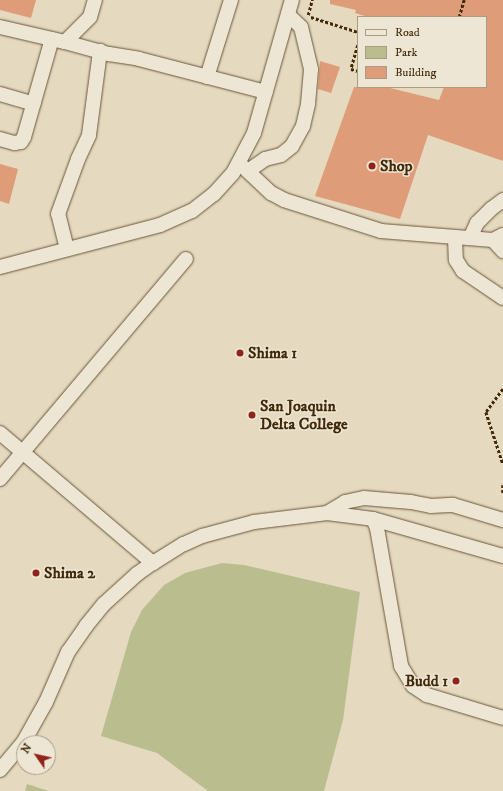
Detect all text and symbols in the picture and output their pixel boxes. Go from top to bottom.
legend [357,16,487,88]
text: Road [395,25,420,40]
text: Park [395,45,417,60]
text: Building [395,65,436,80]
place label: Shop [380,156,413,176]
marker: Shop [367,161,377,171]
place label: Shima 1 [248,343,297,363]
marker: Shima 1 [235,348,245,358]
place label: San Joaquin Delta College [260,396,348,434]
marker: San Joaquin Delta College [247,410,257,420]
place label: Shima 2 [44,563,95,583]
marker: Shima 2 [31,568,41,578]
place label: Budd 1 [405,671,448,691]
marker: Budd 1 [451,676,461,686]
north arrow [16,735,56,775]
text: N [19,741,35,757]

